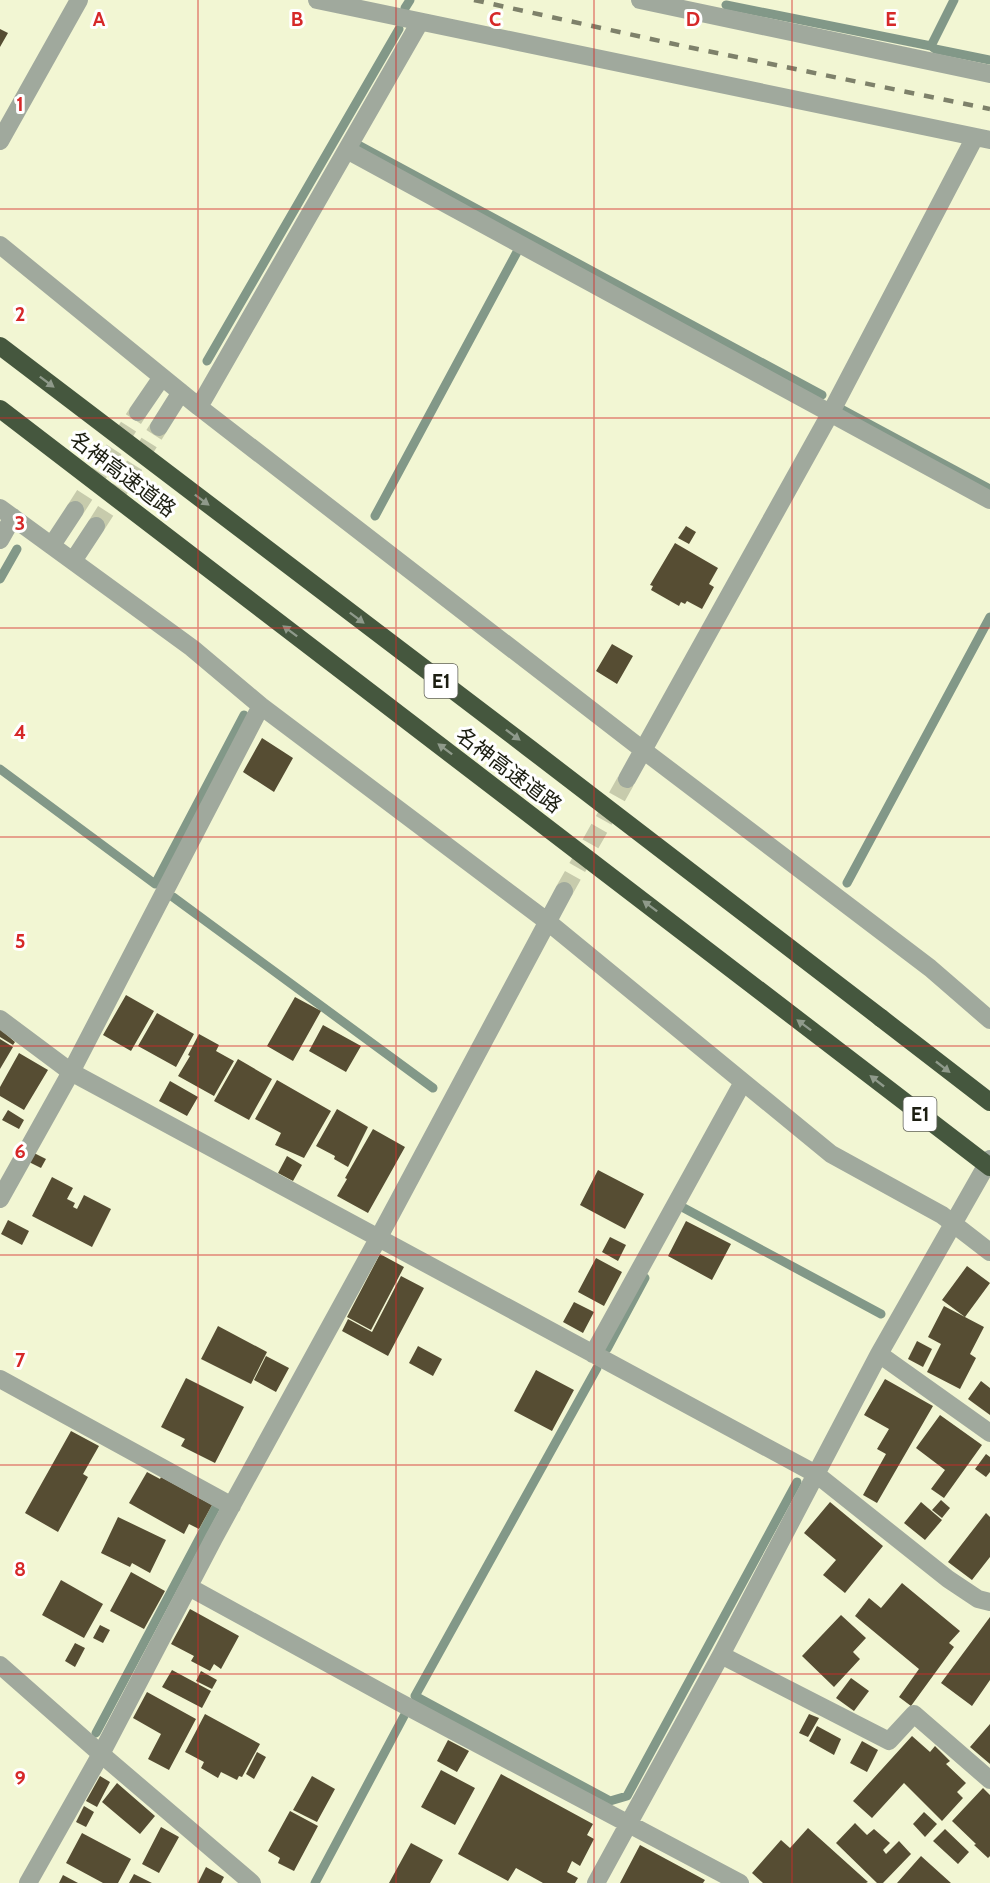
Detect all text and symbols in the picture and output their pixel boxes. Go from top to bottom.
text: A [93,7,106,31]
text: B [291,7,303,31]
text: C [489,7,501,31]
text: D [686,7,700,31]
text: E [885,7,897,31]
text: 1 [16,92,24,116]
text: 2 [15,302,25,326]
one-way arrow [39,375,54,387]
street label: 名神高速道路 [65,426,181,522]
one-way arrow [194,493,209,505]
text: 3 [15,511,25,535]
one-way arrow [350,611,365,623]
one-way arrow [283,625,298,637]
road number: E1 [424,664,458,698]
text: 4 [14,720,26,744]
street label: 名神高速道路 [451,722,567,818]
one-way arrow [505,729,520,741]
one-way arrow [437,743,453,756]
one-way arrow [642,901,657,913]
text: 5 [15,929,25,953]
one-way arrow [797,1019,813,1031]
one-way arrow [936,1060,951,1072]
one-way arrow [869,1074,885,1087]
road number: E1 [904,1097,936,1131]
text: 6 [14,1139,26,1163]
text: 7 [15,1348,26,1372]
text: 8 [14,1557,26,1581]
text: 9 [14,1766,26,1790]

